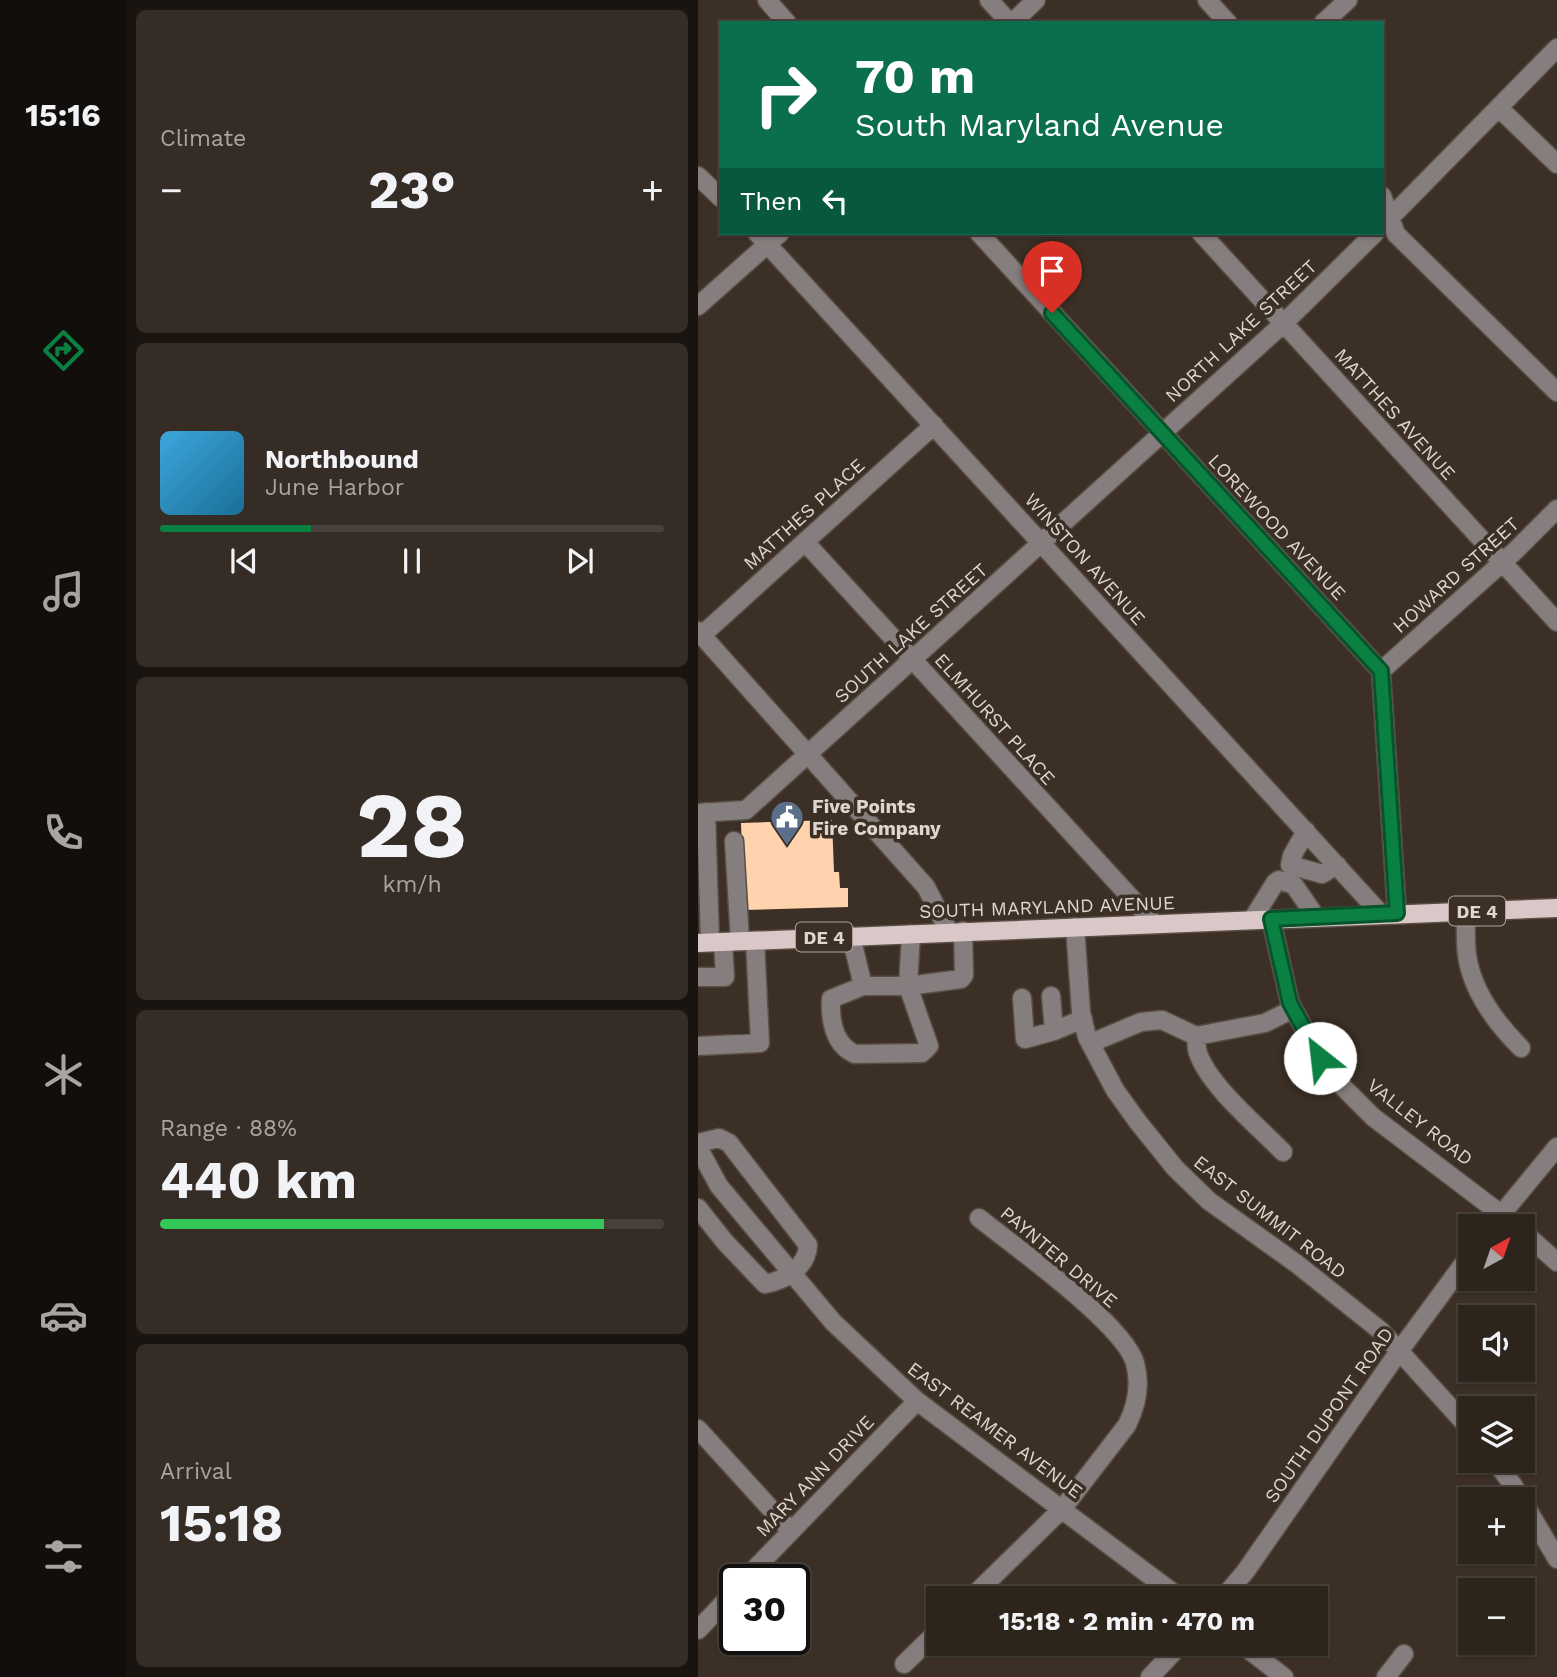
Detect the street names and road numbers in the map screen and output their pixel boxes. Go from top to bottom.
street label: NORTH LAKE STREET [1160,255,1322,407]
street label: MATTHES AVENUE [1330,343,1460,485]
street label: LOREWOOD AVENUE [1203,449,1351,605]
street label: MATTHES PLACE [739,454,869,574]
street label: WINSTON AVENUE [1020,488,1150,630]
street label: HOWARD STREET [1388,512,1524,638]
street label: SOUTH LAKE STREET [830,558,992,708]
street label: ELMHURST PLACE [930,648,1060,790]
street label: SOUTH MARYLAND AVENUE [919,891,1175,923]
road number: DE 4 [1449,896,1505,926]
road number: DE 4 [796,922,852,952]
street label: VALLEY ROAD [1363,1074,1477,1170]
street label: EAST SUMMIT ROAD [1189,1150,1351,1284]
street label: PAYNTER DRIVE [996,1201,1122,1313]
street label: SOUTH DUPONT ROAD [1260,1323,1398,1507]
street label: EAST REAMER AVENUE [903,1357,1087,1503]
street label: MARY ANN DRIVE [751,1410,879,1542]

